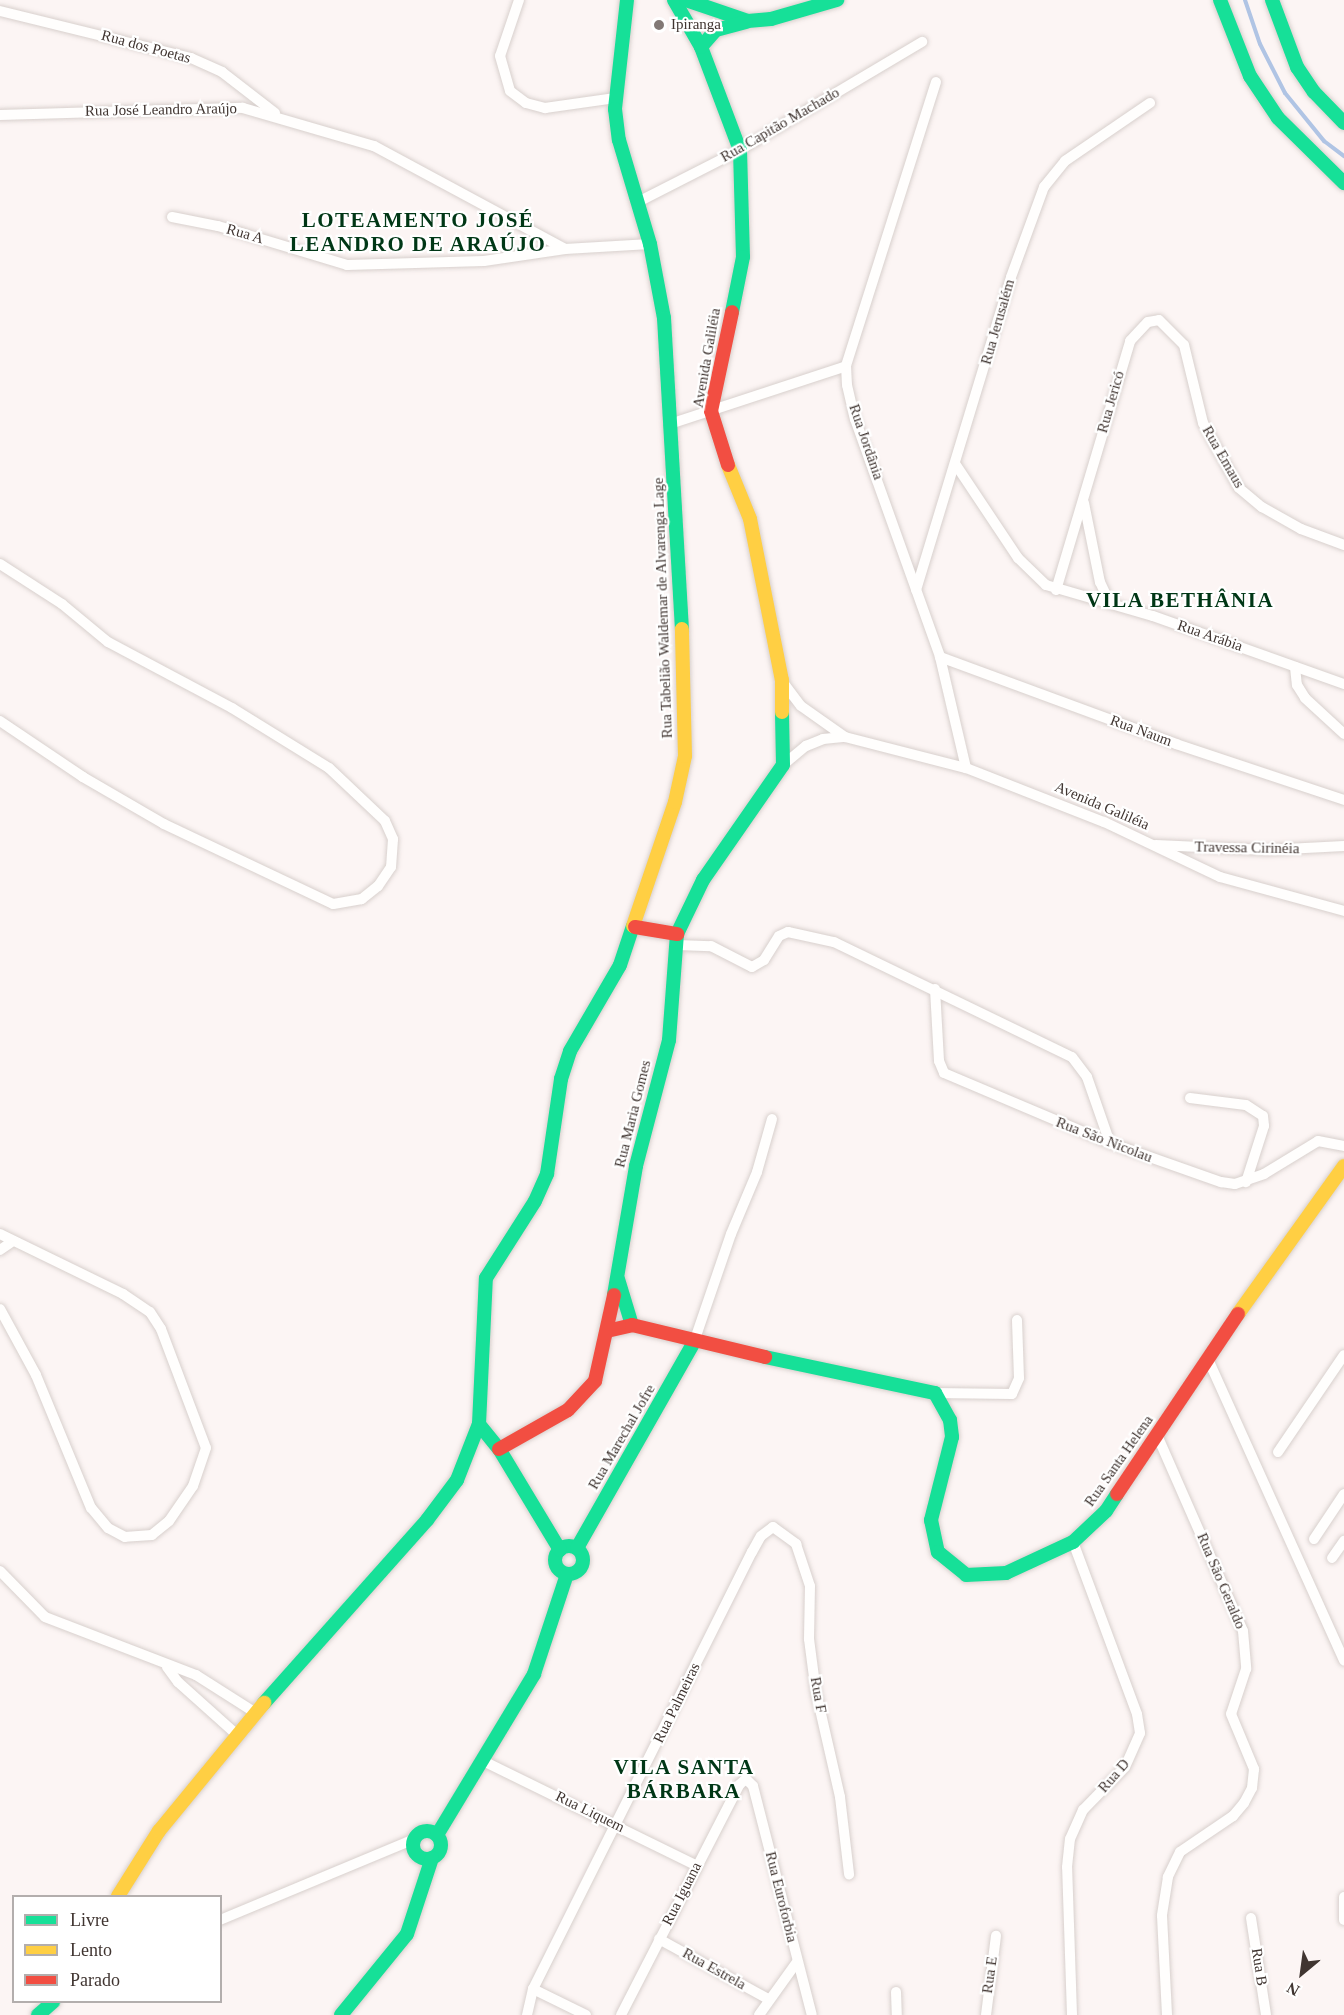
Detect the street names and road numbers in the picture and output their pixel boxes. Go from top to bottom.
street label: Rua dos Poetas [99,26,193,68]
street label: Rua Capitão Machado [717,84,843,166]
street label: Rua José Leandro Araújo [84,100,238,120]
street label: Rua A [224,220,266,248]
street label: Rua Jerusalém [977,277,1019,367]
street label: Avenida Galiléia [689,307,725,409]
street label: Rua Jericó [1094,369,1128,435]
street label: Rua Jordânia [845,402,887,482]
street label: Rua Emaus [1198,423,1248,491]
street label: Rua Tabelião Waldemar de Alvarenga Lage [649,477,677,739]
street label: Rua Arábia [1175,616,1245,656]
street label: Rua Naum [1108,712,1174,750]
street label: Avenida Galiléia [1052,778,1152,834]
street label: Travessa Cirinéia [1194,838,1300,858]
street label: Rua Maria Gomes [611,1058,655,1170]
street label: Rua São Nicolau [1053,1113,1155,1167]
street label: Rua Marechal Jofre [585,1381,659,1493]
street label: Rua Santa Helena [1081,1412,1157,1510]
street label: Rua São Geraldo [1193,1530,1249,1632]
street label: Rua Palmeiras [650,1660,704,1746]
street label: Rua F [806,1676,830,1714]
street label: Rua D [1094,1755,1134,1797]
street label: Rua Liquem [553,1788,627,1836]
street label: Rua Euroforbia [761,1850,801,1944]
street label: Rua Iguana [658,1859,706,1929]
street label: Rua Estrela [679,1944,749,1994]
street label: Rua B [1247,1947,1271,1987]
street label: Rua E [979,1955,1001,1995]

